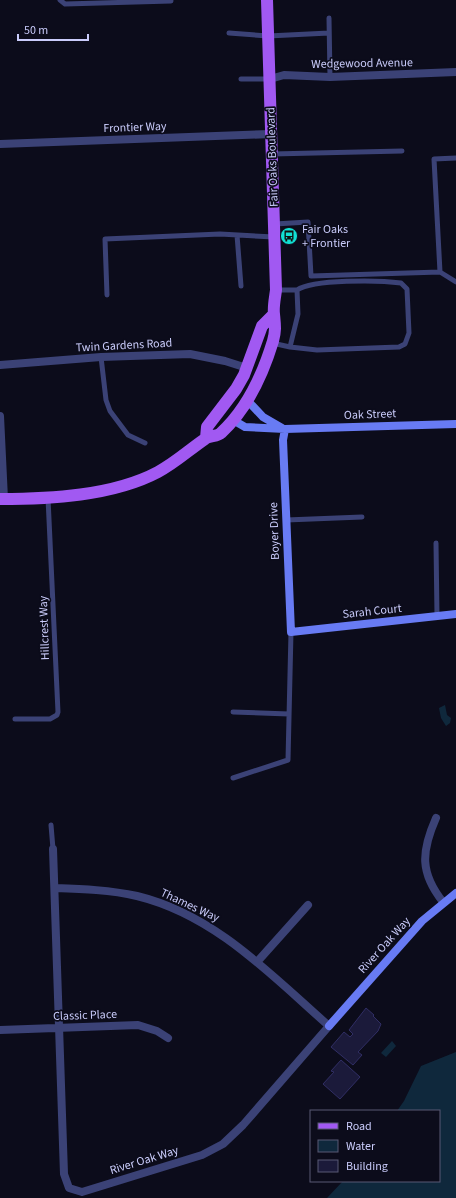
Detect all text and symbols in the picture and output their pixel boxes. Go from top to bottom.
scale bar [18,16,88,42]
text: 50 m [24,22,48,39]
street label: Wedgewood Avenue [311,54,413,73]
street label: Fair Oaks Boulevard [262,107,283,207]
street label: Frontier Way [103,118,167,137]
place label: Fair Oaks + Frontier [302,221,351,252]
bus stop icon: Fair Oaks + Frontier [279,226,299,246]
street label: Twin Gardens Road [75,334,173,357]
street label: Oak Street [344,405,397,424]
street label: Boyer Drive [265,502,284,560]
street label: Hillcrest Way [35,595,54,661]
street label: Sarah Court [342,600,402,623]
street label: Thames Way [158,884,222,927]
street label: River Oak Way [354,913,415,977]
street label: Classic Place [53,1006,117,1025]
legend [310,1110,440,1182]
text: Road [346,1118,372,1135]
text: Water [346,1138,376,1155]
street label: River Oak Way [108,1142,181,1179]
text: Building [346,1158,388,1175]

